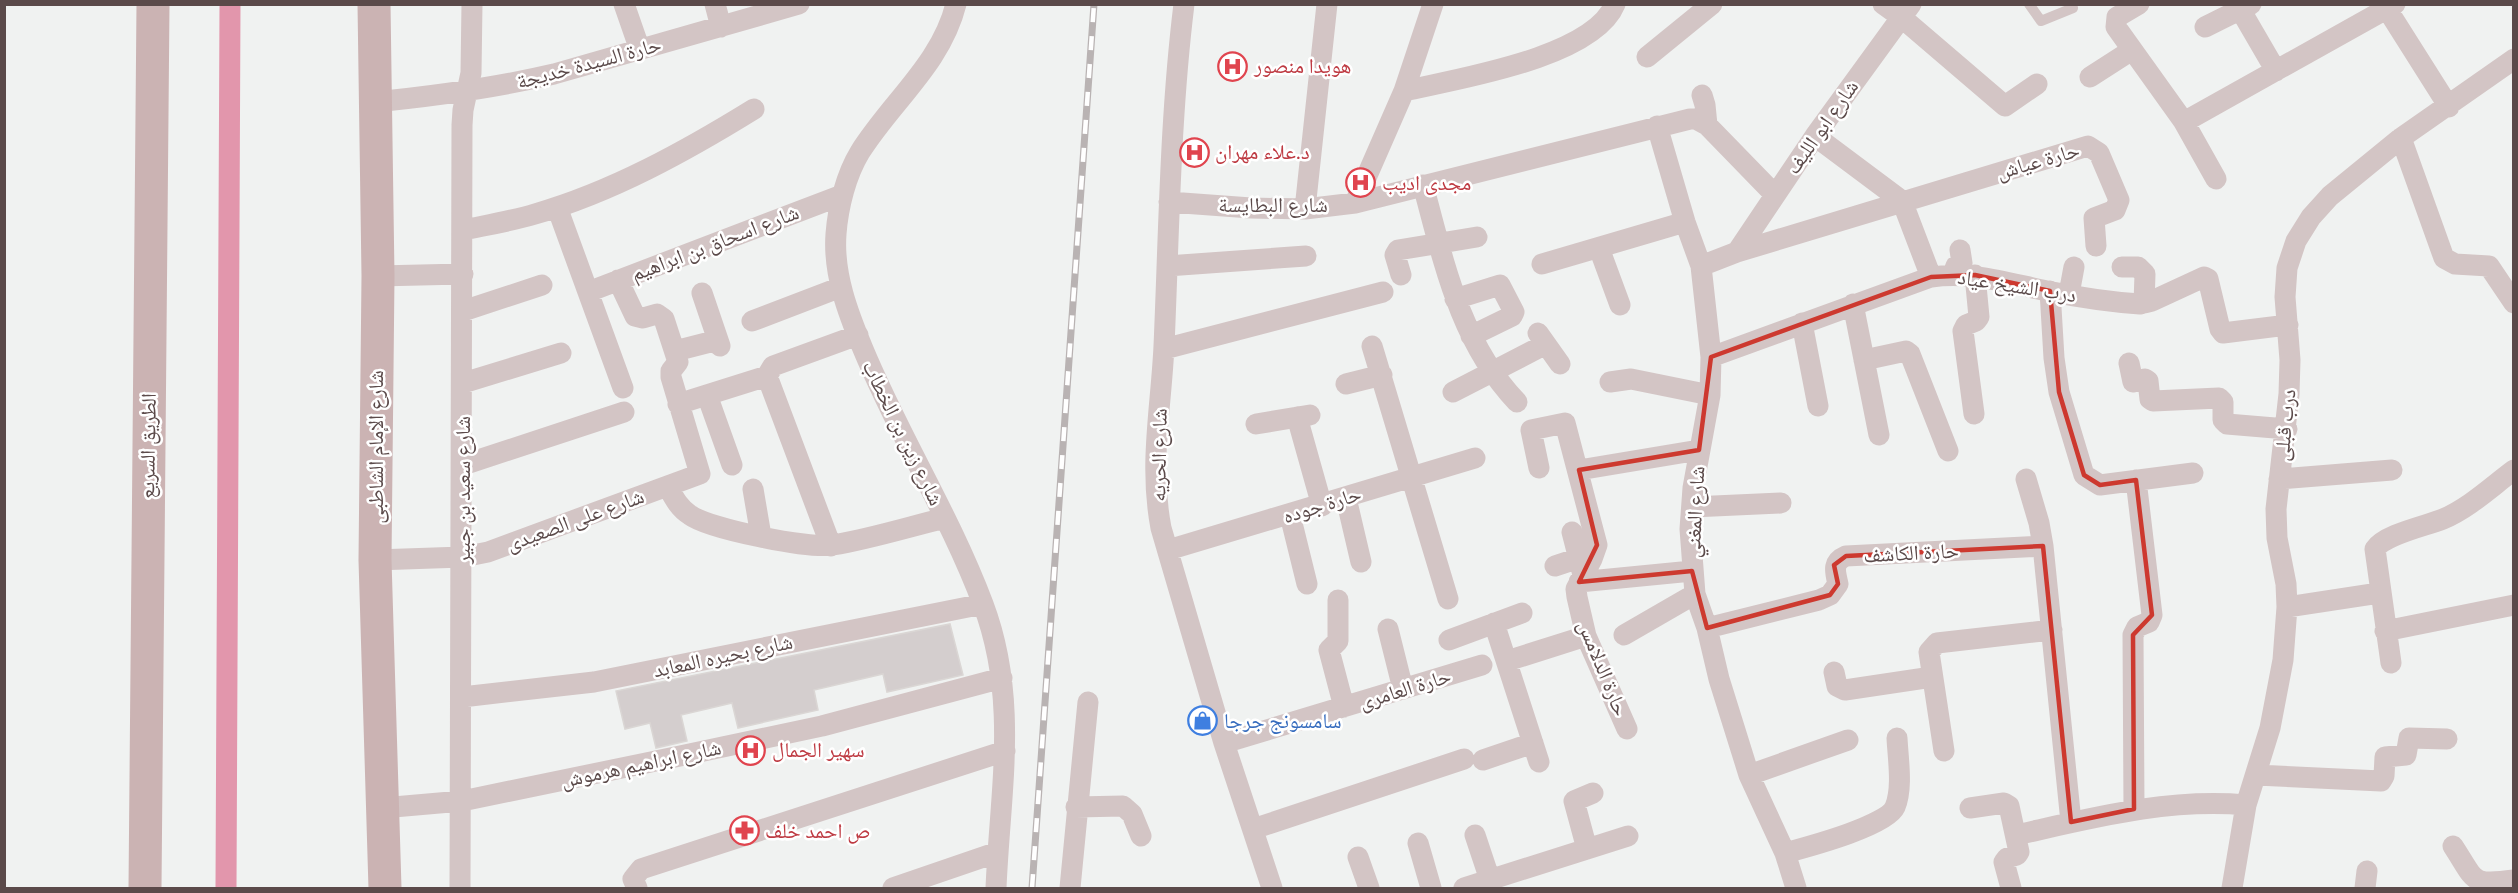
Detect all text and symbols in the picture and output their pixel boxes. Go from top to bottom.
street label: حارة السيدة خديجة [514,31,664,93]
hospital icon: هويدا منصور [1217,50,1249,82]
place label: هويدا منصور [1253,53,1351,77]
street label: شارع ابو الليف [1780,75,1864,179]
hospital icon: د.علاء مهران [1178,136,1210,168]
street label: حارة عياش [1994,137,2082,185]
place label: د.علاء مهران [1215,139,1310,164]
hospital icon: مجدى اديب [1345,167,1377,199]
place label: مجدى اديب [1382,170,1471,195]
street label: شارع البطايسة [1218,192,1328,218]
street label: شارع اسحاق بن ابراهيم [627,199,803,288]
street label: درب الشيخ عياد [1956,264,2078,308]
street label: شارع زين بن الخطاب [857,356,949,510]
street label: شارع الإمام الشاطبى [363,370,390,524]
street label: درب قبلى [2268,388,2302,462]
street label: الطريق السريع [134,393,162,499]
street label: شارع الحريه [1145,408,1173,502]
street label: شارع سعيد بن جبير [450,416,476,565]
street label: شارع المغني [1680,465,1714,559]
street label: حارة جوده [1280,481,1364,527]
street label: شارع على الصعيدى [503,483,647,557]
street label: حارة الكاشف [1863,538,1959,566]
street label: حارة الدلامس [1572,616,1634,720]
street label: شارع بحيره المعابد [651,629,795,683]
street label: حارة العامرى [1356,663,1454,714]
shop icon: سامسونج جرجا [1187,705,1219,737]
place label: سامسونج جرجا [1224,708,1342,734]
street label: شارع ابراهيم هرموش [559,734,724,795]
hospital icon: سهير الجمال [735,734,767,766]
place label: سهير الجمال [772,737,865,762]
pharmacy icon: ص احمد خلف [728,815,760,847]
place label: ص احمد خلف [765,818,870,844]

